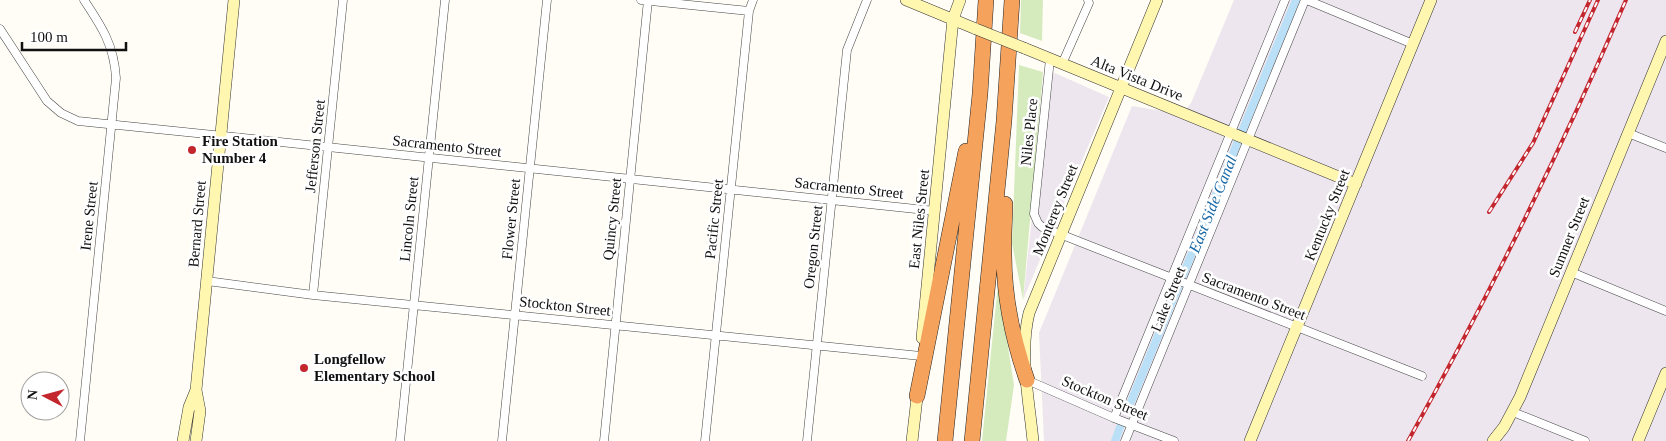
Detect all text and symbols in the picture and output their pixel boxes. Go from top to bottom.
scale bar [22,20,126,52]
text: 100 m [30,29,68,45]
street label: Alta Vista Drive [1089,52,1186,104]
street label: Niles Place [1017,97,1041,167]
street label: Jefferson Street [302,98,328,193]
street label: Sacramento Street [392,132,503,160]
place label: Fire Station Number 4 [202,133,279,166]
marker: Fire Station Number 4 [186,144,198,156]
water label: East Side Canal [1185,153,1240,256]
street label: Monterey Street [1029,161,1081,258]
street label: Kentucky Street [1301,166,1353,263]
street label: East Niles Street [906,168,932,270]
street label: Sacramento Street [794,174,905,202]
street label: Lincoln Street [397,175,422,262]
street label: Quincy Street [600,176,624,261]
street label: Flower Street [499,177,523,260]
street label: Pacific Street [702,177,726,260]
street label: Bernard Street [185,179,209,268]
street label: Irene Street [77,180,101,251]
street label: Sumner Street [1546,194,1593,280]
street label: Oregon Street [801,204,825,289]
street label: Lake Street [1148,263,1189,334]
street label: Sacramento Street [1200,269,1309,323]
street label: Stockton Street [518,293,612,319]
place label: Longfellow Elementary School [314,351,435,384]
marker: Longfellow Elementary School [298,362,310,374]
north arrow [20,371,70,421]
street label: Stockton Street [1059,373,1151,424]
text: N [25,389,41,401]

